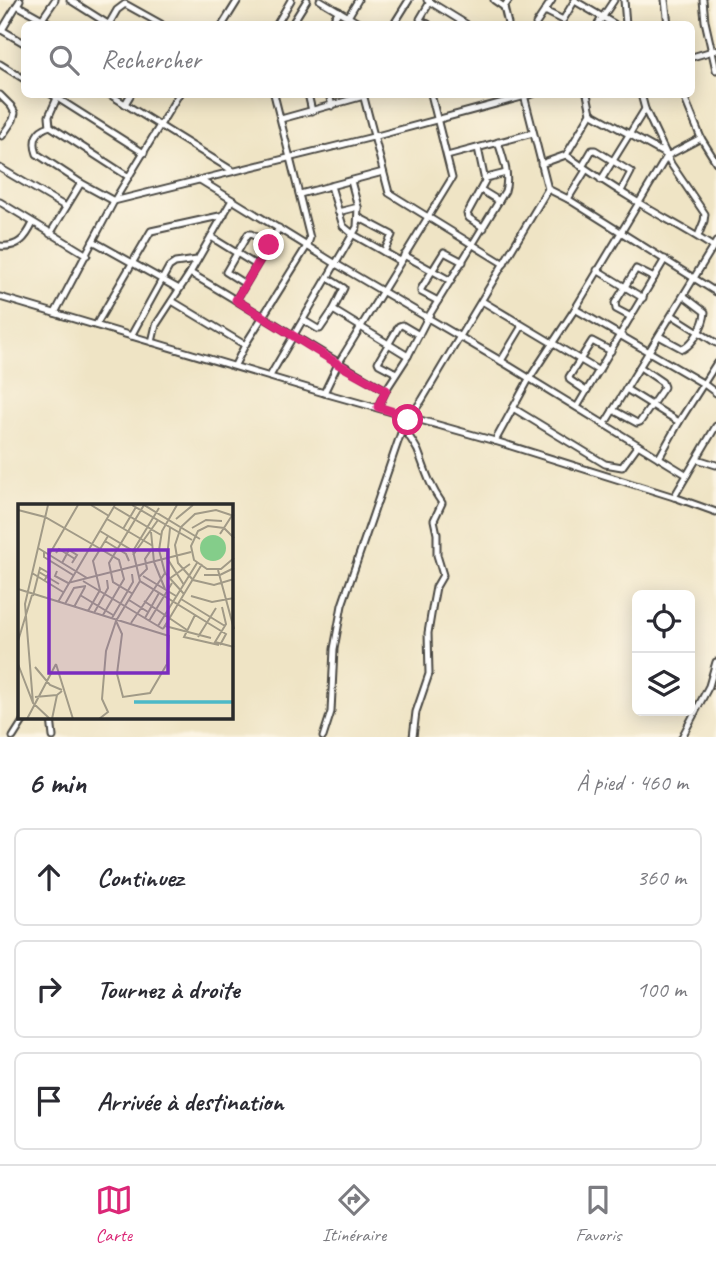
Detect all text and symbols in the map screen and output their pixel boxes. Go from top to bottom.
search box [21,21,695,98]
icon: search [45,41,83,79]
text: Rechercher [101,43,201,76]
route end [253,229,284,260]
route start [392,404,423,435]
inset map [18,504,233,720]
map controls [632,590,695,716]
button: locate [632,590,695,653]
button: layers [632,653,695,716]
text: 6 min [28,764,86,802]
text: À pied · 460 m [576,768,688,797]
icon: ahead [30,858,68,896]
text: Continuez [97,861,183,894]
text: 360 m [637,863,686,892]
icon: right [30,970,68,1008]
text: Tournez à droite [97,973,239,1006]
text: 100 m [637,975,686,1004]
icon: arrive [30,1082,68,1120]
text: Arrivée à destination [97,1085,283,1118]
tab: Carte [95,1181,133,1247]
tab: Itinéraire [322,1181,386,1247]
tab: Favoris [575,1181,621,1247]

